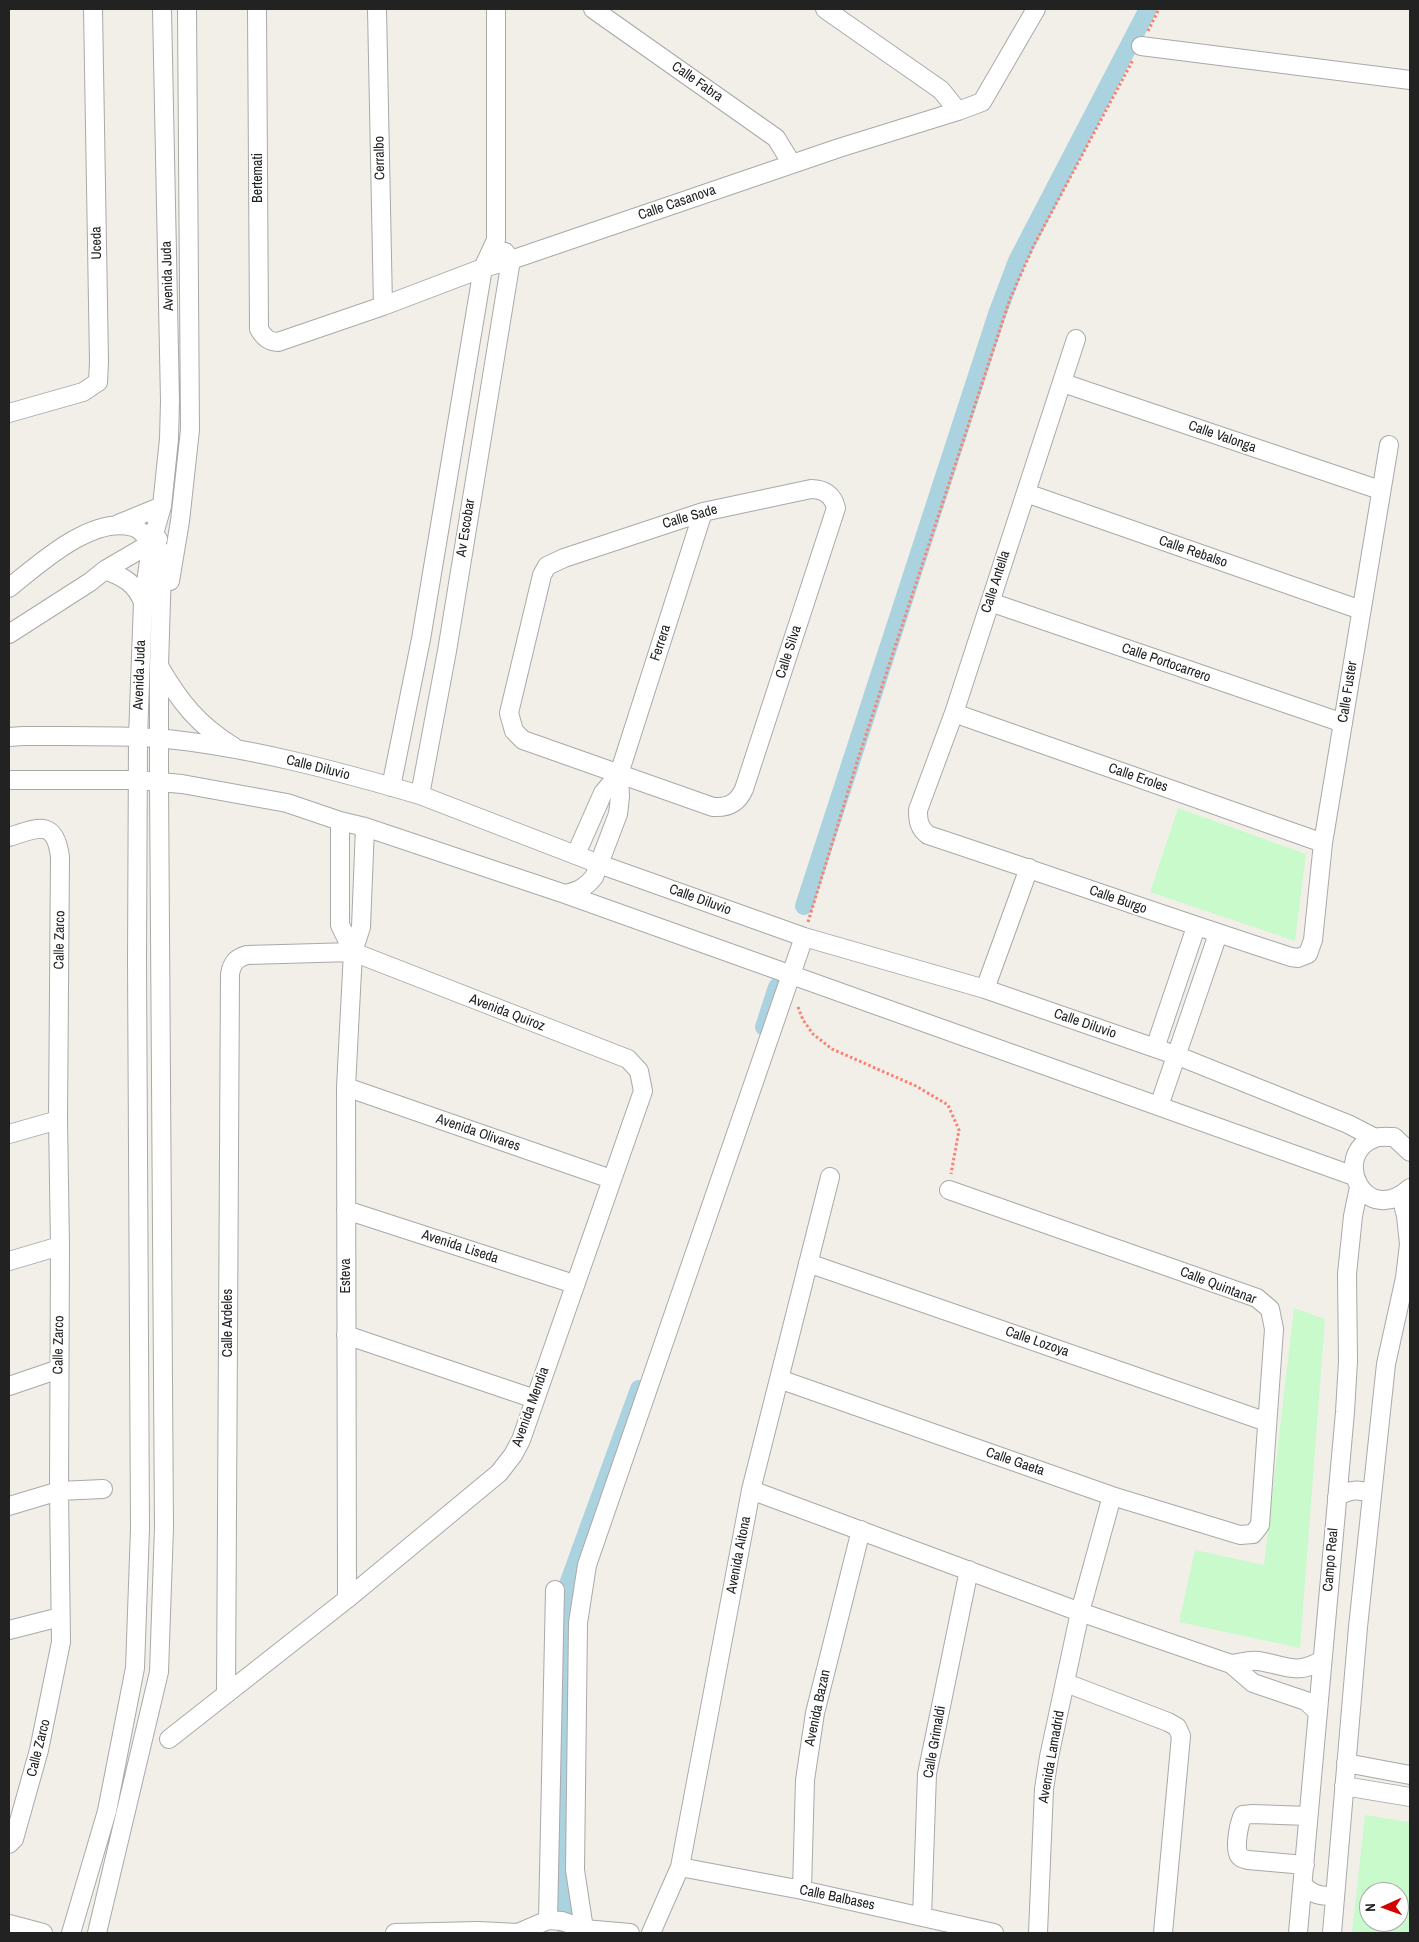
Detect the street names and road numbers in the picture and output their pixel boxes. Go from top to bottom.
street label: Calle Fabra [668,58,726,106]
street label: Cerralbo [371,136,389,180]
street label: Bertemati [250,153,266,203]
street label: Calle Casanova [636,182,718,224]
street label: Uceda [88,226,106,260]
street label: Avenida Juda [158,241,178,311]
street label: Calle Valonga [1186,418,1258,456]
street label: Av Escobar [453,498,479,558]
street label: Calle Sade [661,501,719,533]
street label: Calle Rebalso [1156,532,1230,572]
street label: Calle Antella [978,549,1014,615]
street label: Ferrera [647,623,675,663]
street label: Calle Silva [773,623,805,681]
street label: Avenida Juda [130,640,150,710]
street label: Calle Portocarrero [1119,640,1213,686]
street label: Calle Fuster [1335,660,1361,724]
street label: Calle Diluvio [284,752,352,784]
street label: Calle Eroles [1106,760,1170,796]
street label: Calle Diluvio [667,881,733,919]
street label: Calle Burgo [1087,882,1149,918]
street label: Calle Zarco [51,911,69,969]
street label: Avenida Quiroz [467,991,547,1035]
street label: Calle Diluvio [1052,1005,1118,1043]
street label: Avenida Olivares [434,1111,522,1155]
street label: Avenida Liseda [420,1227,500,1267]
street label: Esteva [338,1258,354,1294]
street label: Calle Quintanar [1177,1264,1259,1308]
street label: Calle Ardeles [220,1289,236,1357]
street label: Calle Zarco [50,1316,68,1374]
street label: Calle Lozoya [1003,1323,1071,1361]
street label: Avenida Mendia [509,1365,553,1449]
street label: Calle Gaeta [984,1444,1046,1480]
street label: Avenida Aitona [723,1515,755,1595]
street label: Campo Real [1320,1527,1342,1593]
street label: Avenida Bazan [802,1668,834,1748]
street label: Calle Grimaldi [920,1704,950,1780]
street label: Avenida Lamadrid [1036,1709,1068,1805]
street label: Calle Zarco [24,1717,54,1779]
street label: Calle Balbases [798,1882,876,1914]

